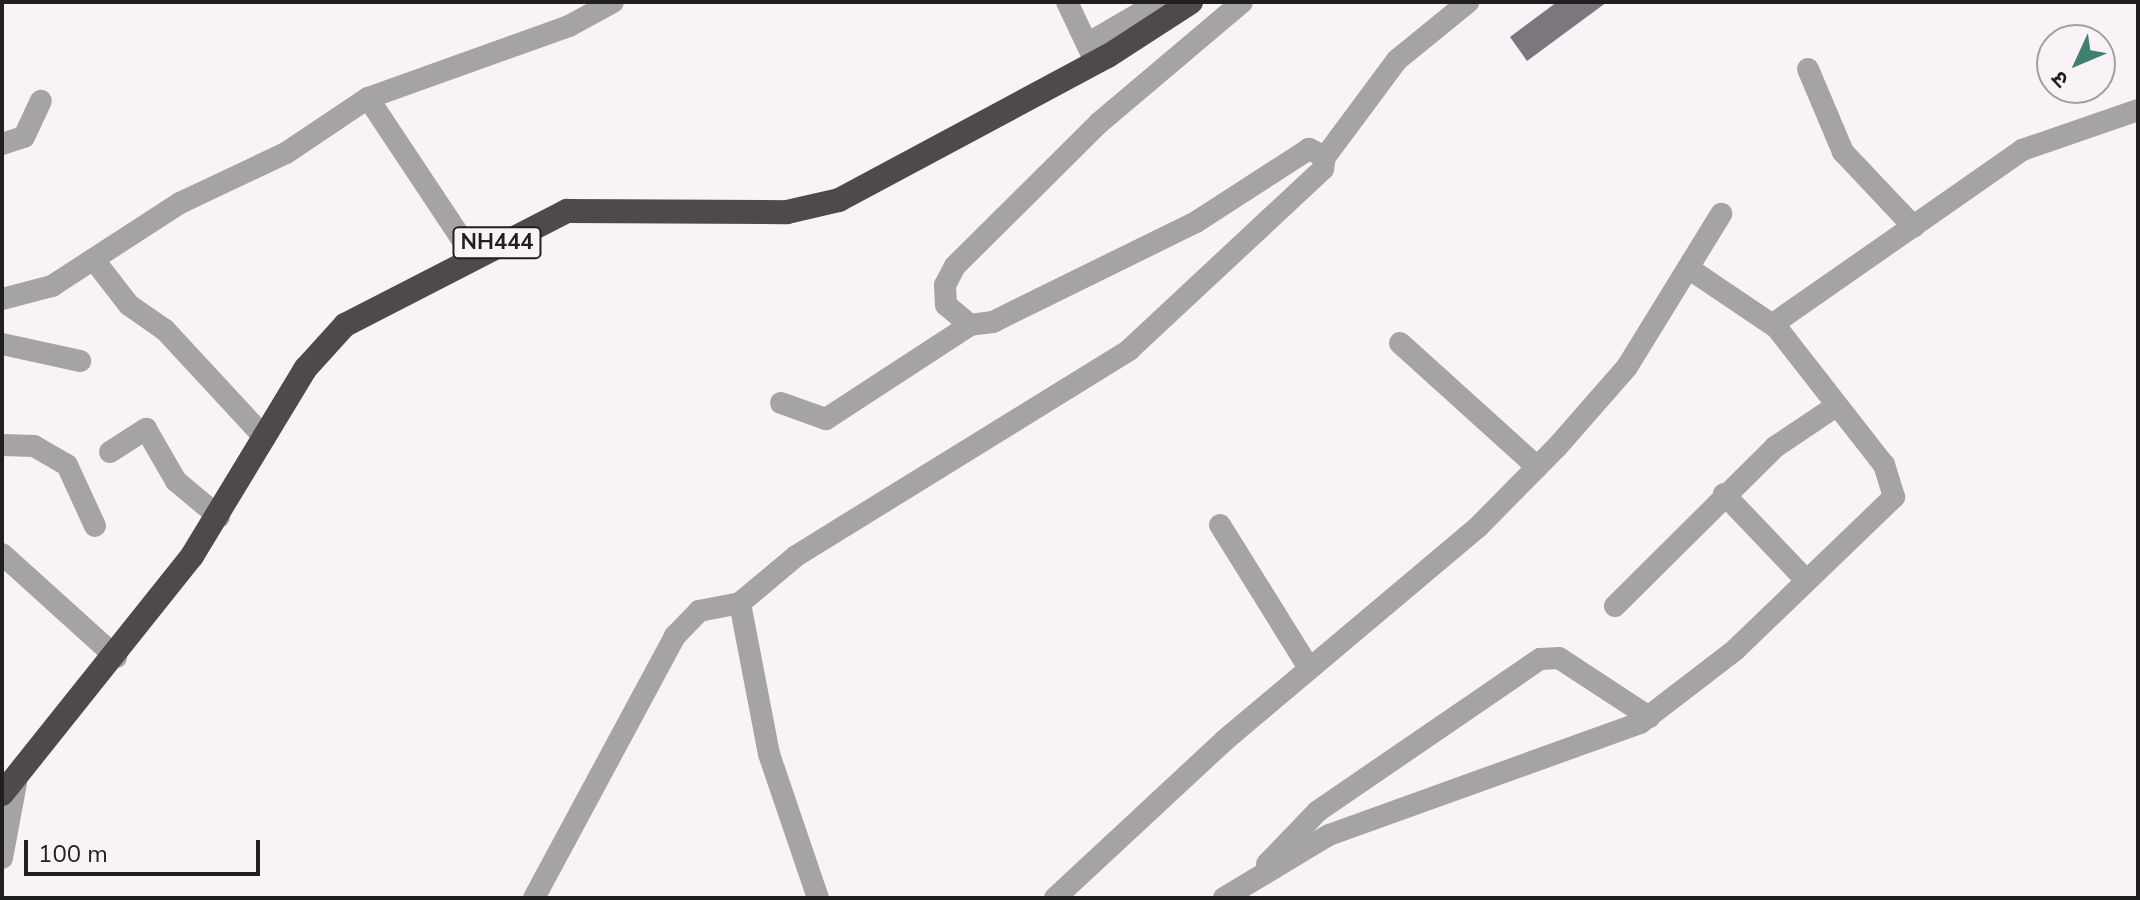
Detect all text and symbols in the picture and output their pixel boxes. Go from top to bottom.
north arrow [2036,24,2116,104]
text: उ [2045,64,2075,94]
road number: NH444 [451,225,543,261]
scale bar [28,824,264,874]
text: 100 m [38,838,108,870]

